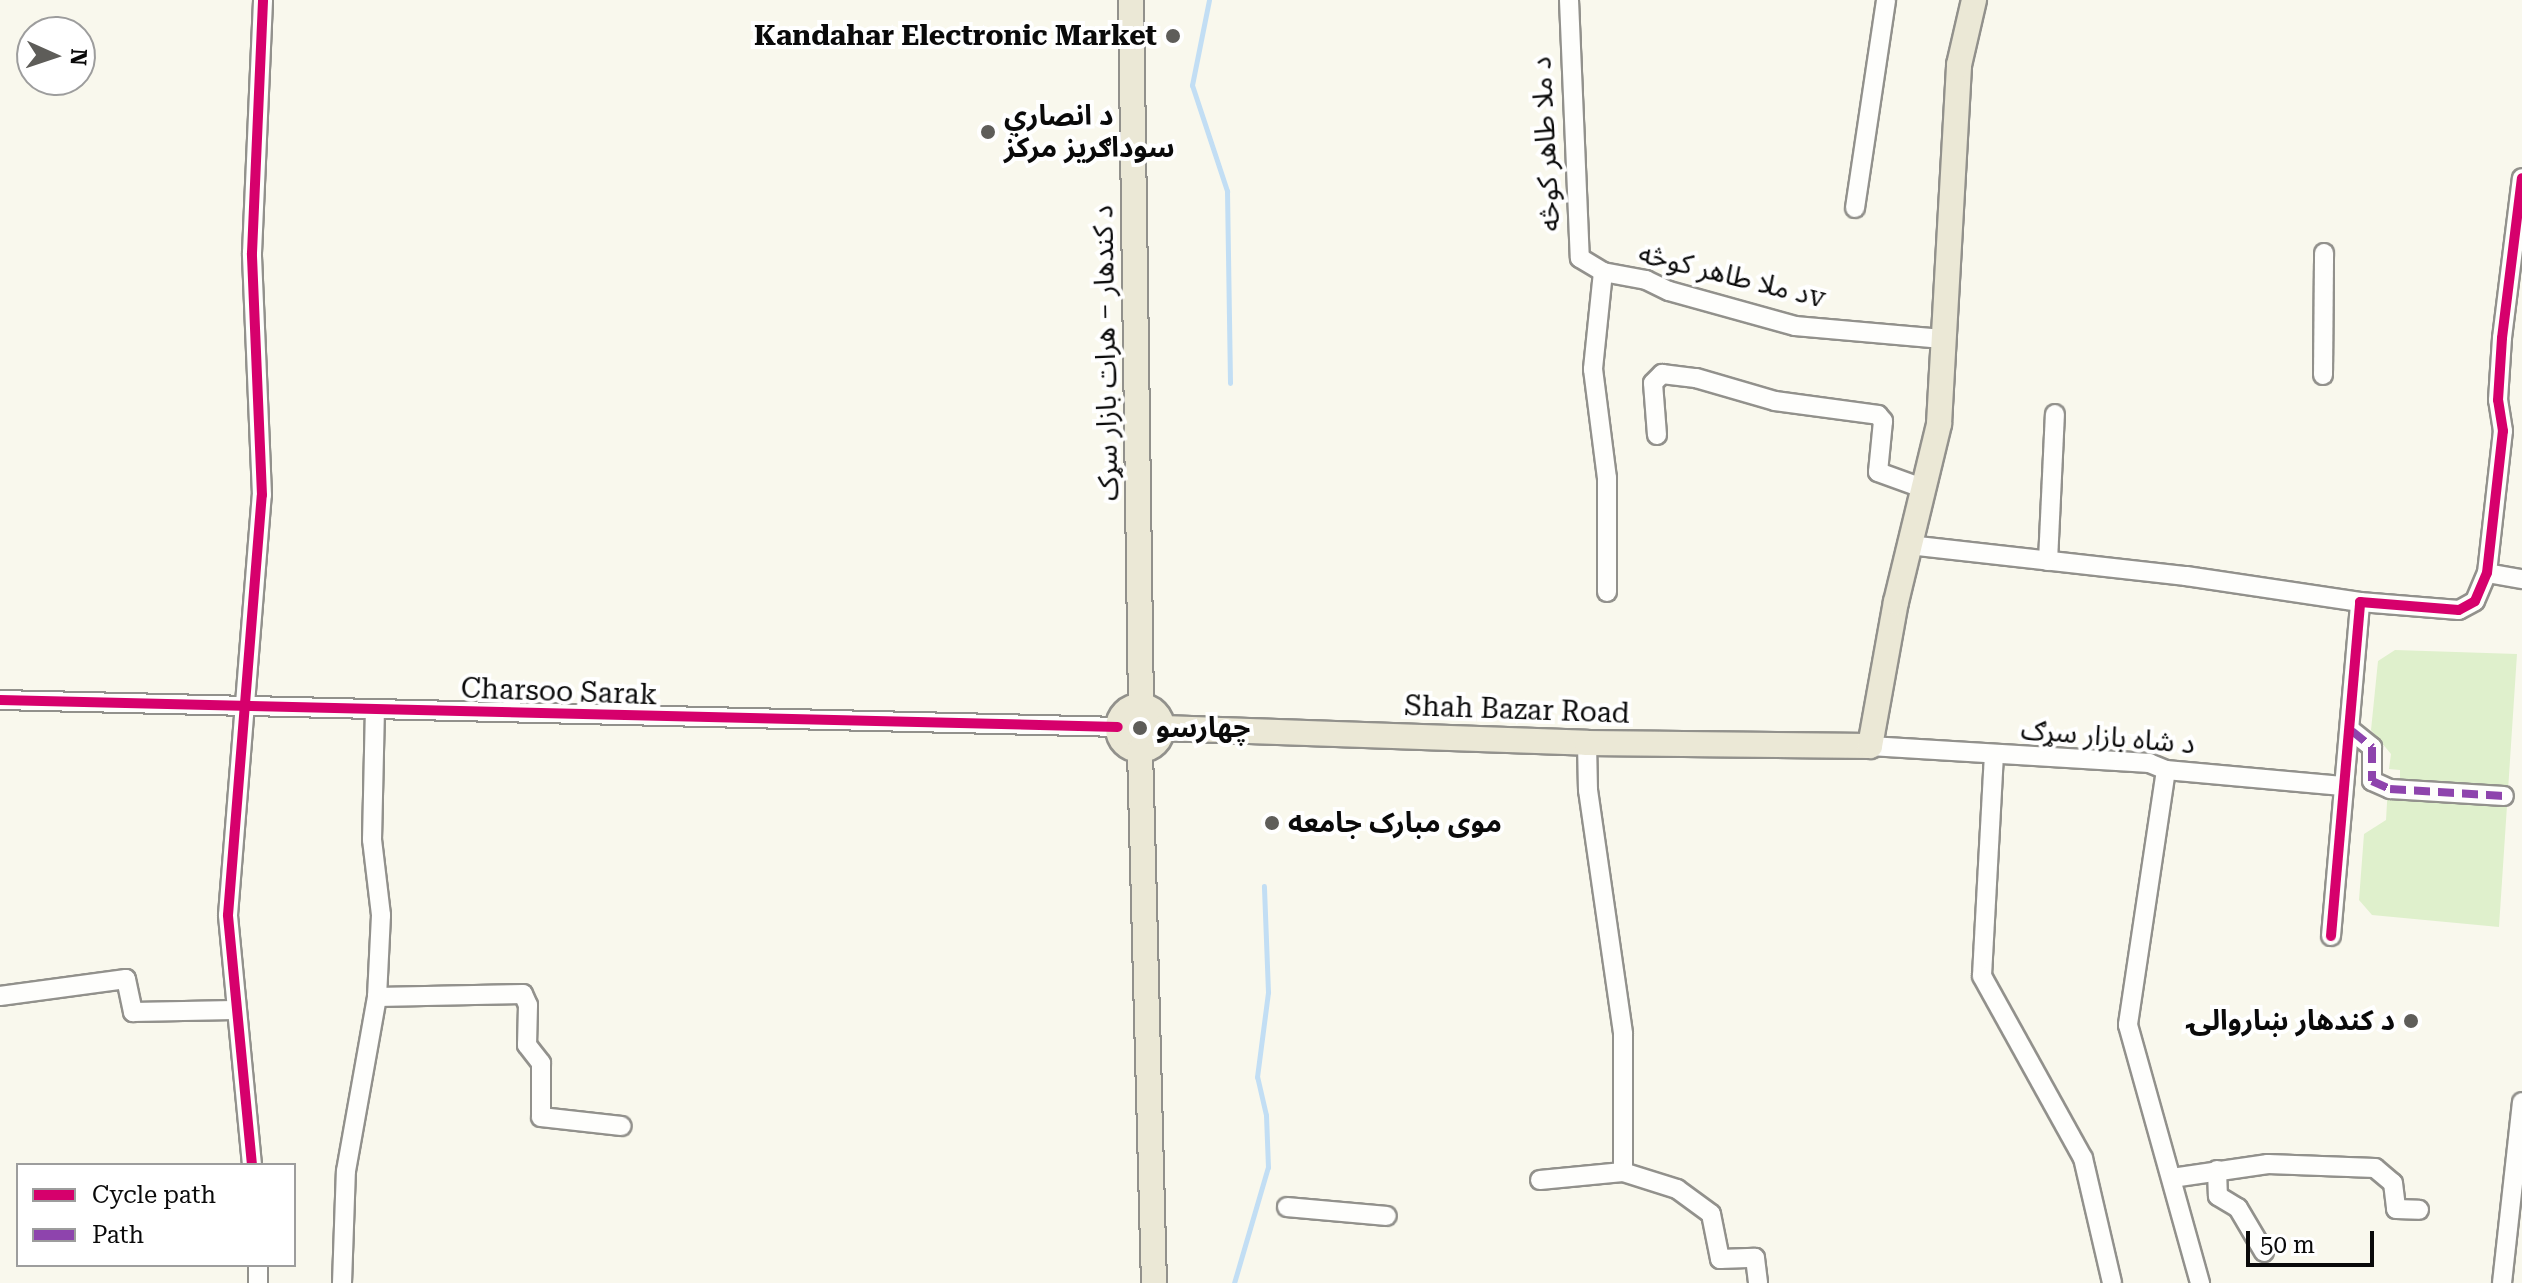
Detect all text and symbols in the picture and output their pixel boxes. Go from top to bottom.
north arrow [16,16,96,96]
place label: Kandahar Electronic Market [754,19,1157,53]
marker: Kandahar Electronic Market [1164,27,1182,45]
text: N [66,48,91,66]
street label: د ملا طاهر کوڅه [1525,56,1567,232]
place label: د انصاري سوداګریز مرکز [1004,99,1175,165]
marker: د انصاري سوداګریز مرکز [979,123,997,141]
street label: د کندهار – هرات بازار سړک [1087,205,1125,501]
street label: د ملا طاهر کوڅهv [1635,237,1829,315]
street label: Charsoo Sarak [460,672,658,712]
street label: Shah Bazar Road [1404,689,1630,731]
place label: چهارسو [1156,711,1250,745]
street label: د شاه بازار سړګ [2020,713,2196,761]
marker: چهارسو [1131,719,1149,737]
place label: موی مبارک جامعه [1288,806,1502,840]
marker: موی مبارک جامعه [1263,814,1281,832]
place label: د کندهار ښاروالۍ [2189,1004,2395,1038]
marker: د کندهار ښاروالۍ [2402,1012,2420,1030]
legend [16,1163,296,1267]
text: Cycle path [92,1181,216,1209]
scale bar [2250,1215,2378,1265]
text: Path [92,1221,144,1249]
text: 50 m [2260,1231,2315,1259]

